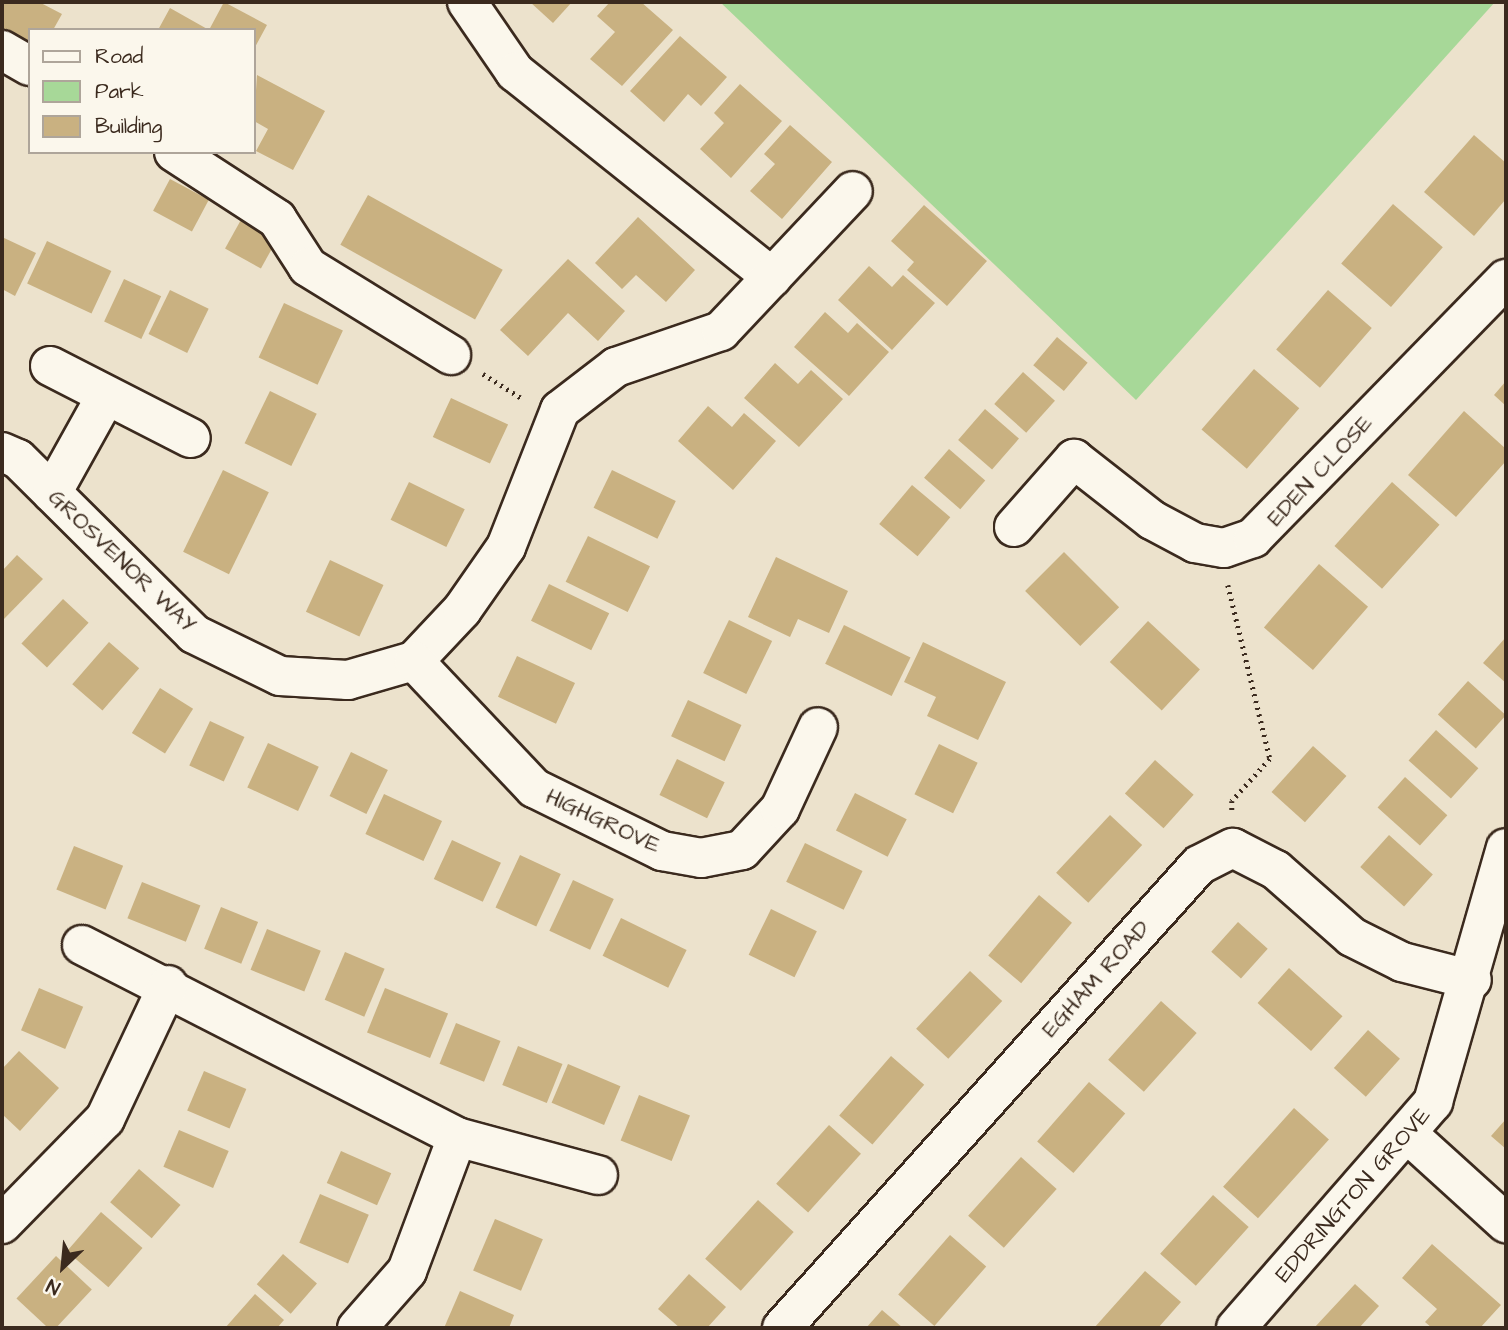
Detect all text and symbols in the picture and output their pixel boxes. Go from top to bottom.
legend [28,28,256,154]
text: Road [95,42,143,71]
text: Park [95,77,144,106]
text: Building [95,112,162,141]
street label: EDEN CLOSE [1262,410,1378,532]
street label: GROSVENOR WAY [42,483,202,639]
street label: HIGHGROVE [541,782,665,860]
street label: EGHAM ROAD [1036,915,1156,1043]
street label: EDDRINGTON GROVE [1270,1102,1436,1288]
north arrow [28,1232,98,1302]
text: N [42,1272,65,1301]

